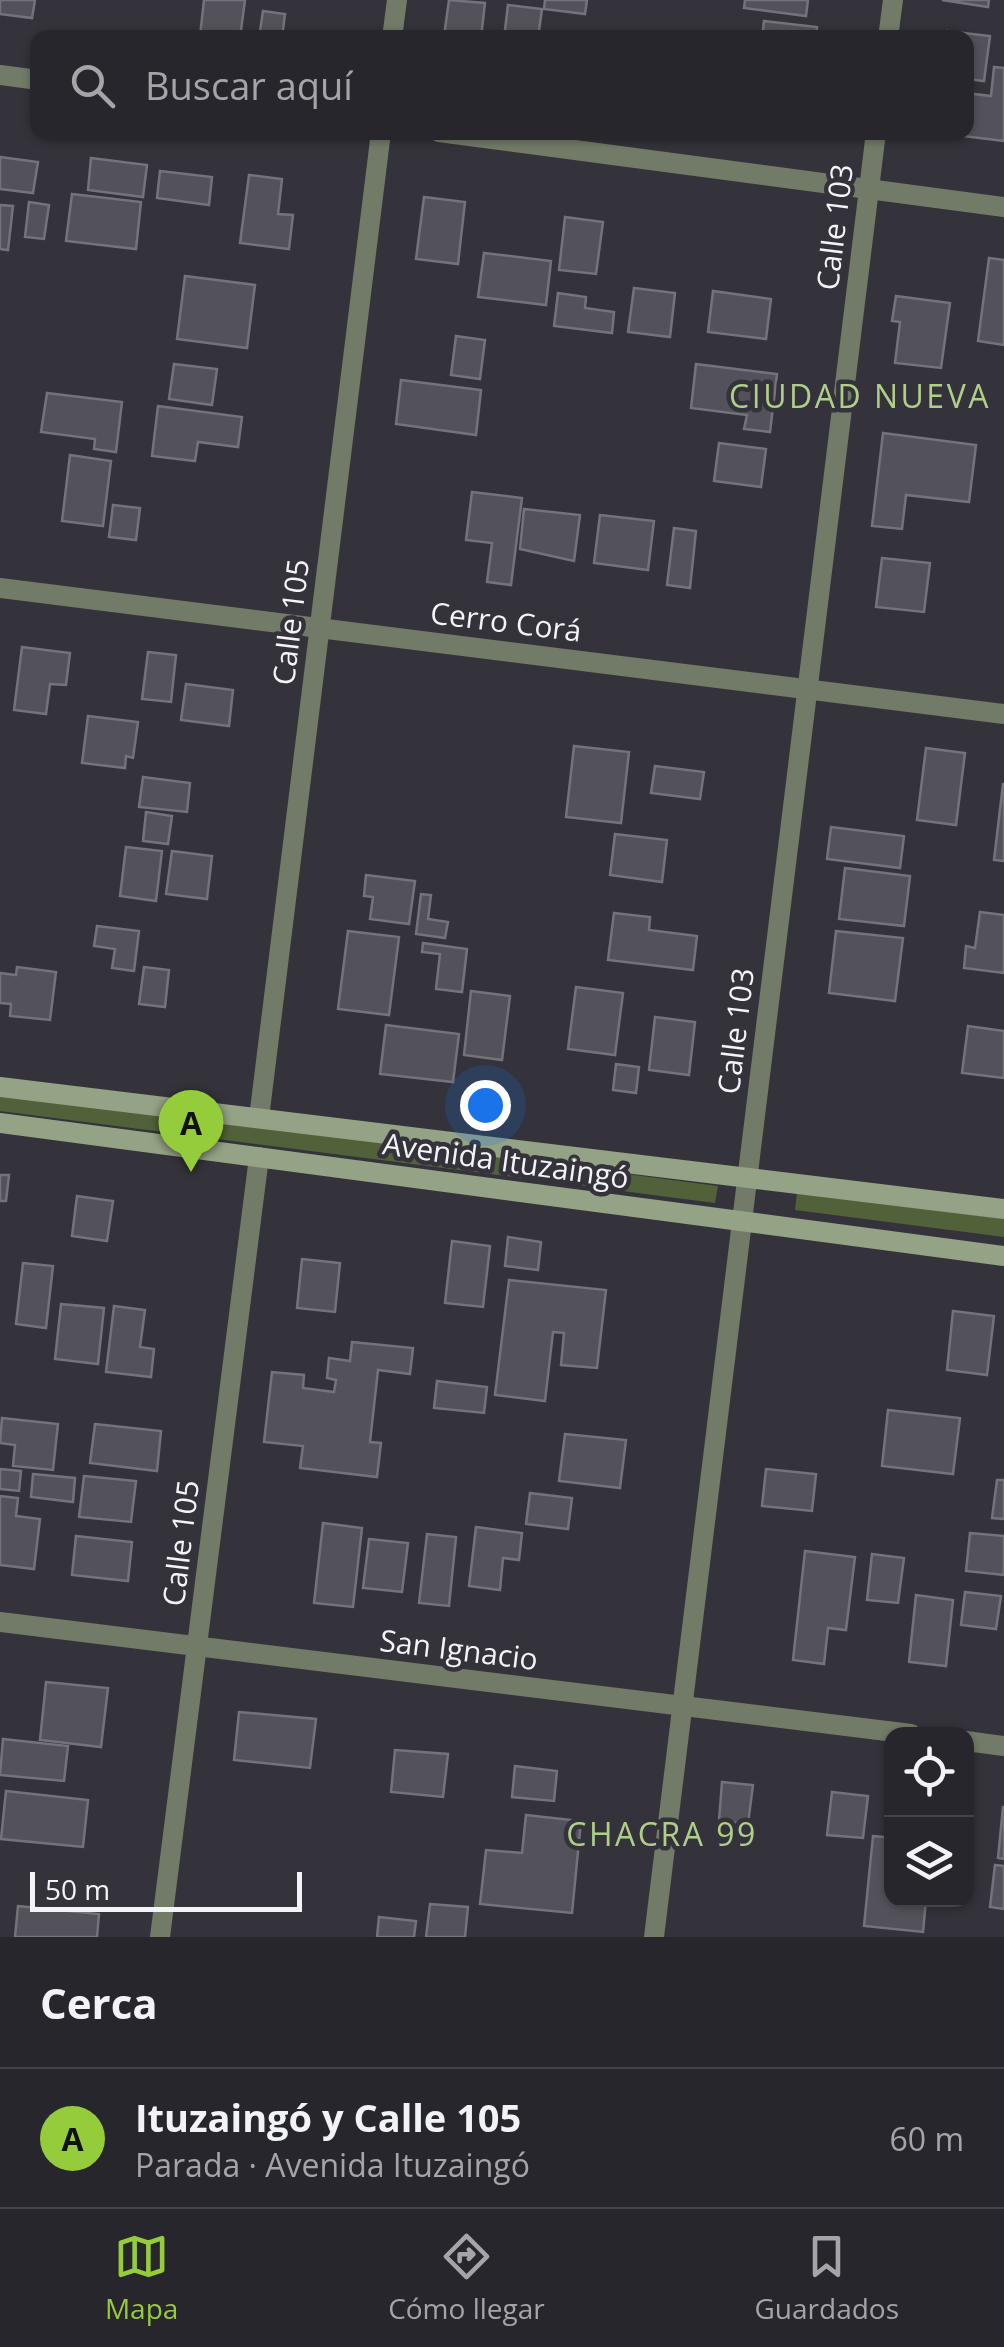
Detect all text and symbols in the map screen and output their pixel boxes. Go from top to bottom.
search box [30,30,974,140]
icon: search [65,58,120,113]
text: Buscar aquí [145,59,353,111]
street label: Calle 103 [806,162,862,292]
district label: CIUDAD NUEVA [729,374,991,417]
street label: Calle 105 [262,557,318,687]
street label: Cerro Corá [428,591,584,651]
street label: Calle 103 [707,966,763,1096]
your location [460,1080,511,1131]
pin: A [158,1090,224,1172]
street label: Avenida Ituzaingó [380,1122,632,1198]
street label: Calle 105 [152,1478,208,1608]
street label: San Ignacio [378,1619,540,1679]
map controls [884,1727,974,1907]
button: locate [884,1727,974,1817]
district label: CHACRA 99 [566,1812,758,1855]
button: layers [884,1817,974,1907]
scale bar [30,1867,302,1912]
text: 50 m [45,1870,110,1908]
text: Cerca [40,1974,158,2031]
text: Ituzaingó y Calle 105 [135,2091,521,2143]
text: A [61,2117,84,2160]
text: 60 m [889,2117,964,2160]
text: Parada · Avenida Ituzaingó [135,2143,530,2186]
tab: Mapa [105,2229,178,2327]
tab: Cómo llegar [388,2229,545,2327]
tab: Guardados [755,2229,899,2327]

